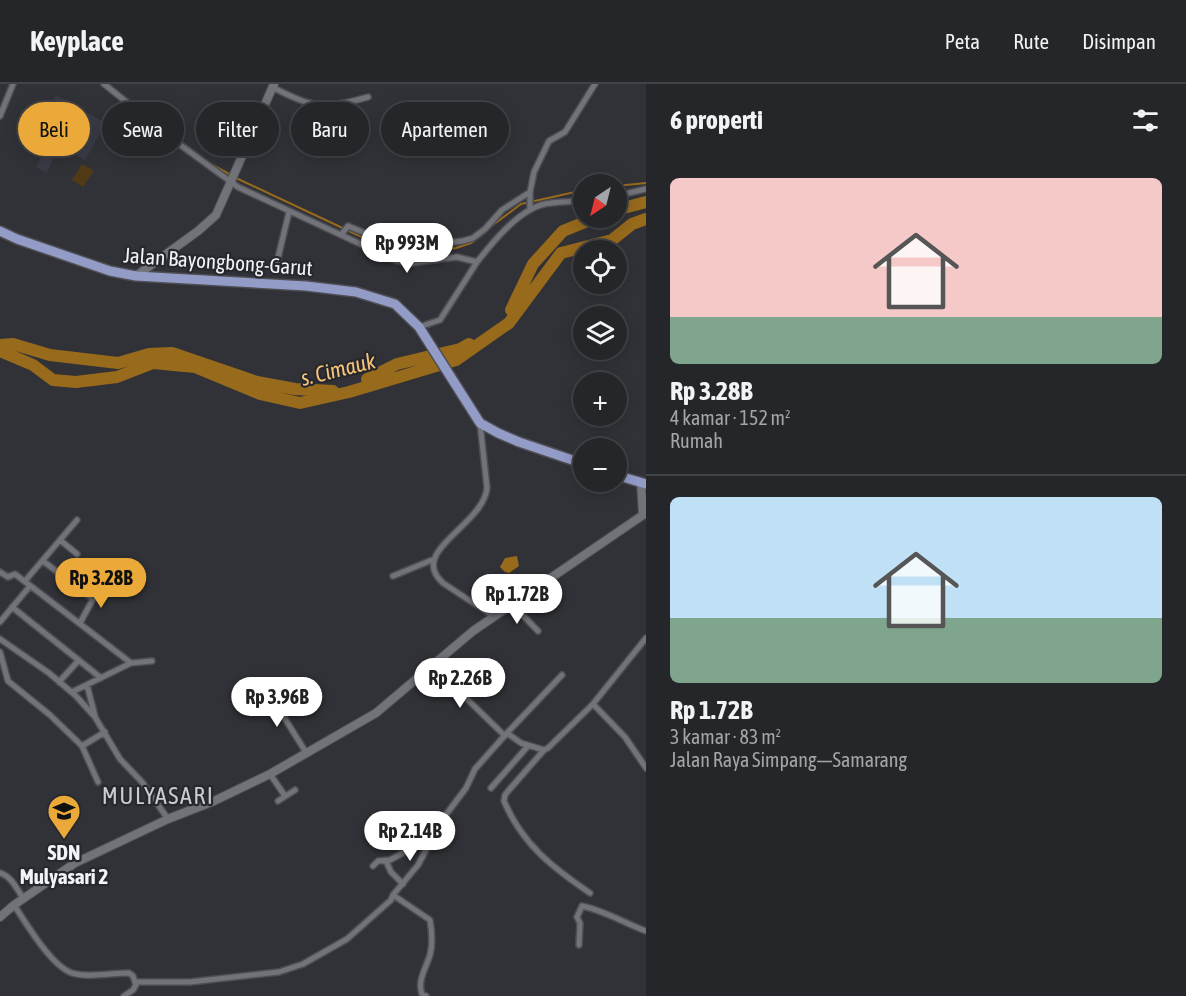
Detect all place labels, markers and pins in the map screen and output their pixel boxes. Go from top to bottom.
pin: Rp 993M [352,223,462,274]
pin: Rp 3.28B [39,558,163,609]
pin: Rp 1.72B [455,574,579,625]
pin: Rp 2.26B [398,658,522,709]
pin: Rp 3.96B [215,677,339,728]
school or university icon: SDN Mulyasari 2 [46,793,82,840]
pin: Rp 2.14B [348,811,472,862]
place label: SDN Mulyasari 2 [20,840,108,888]

